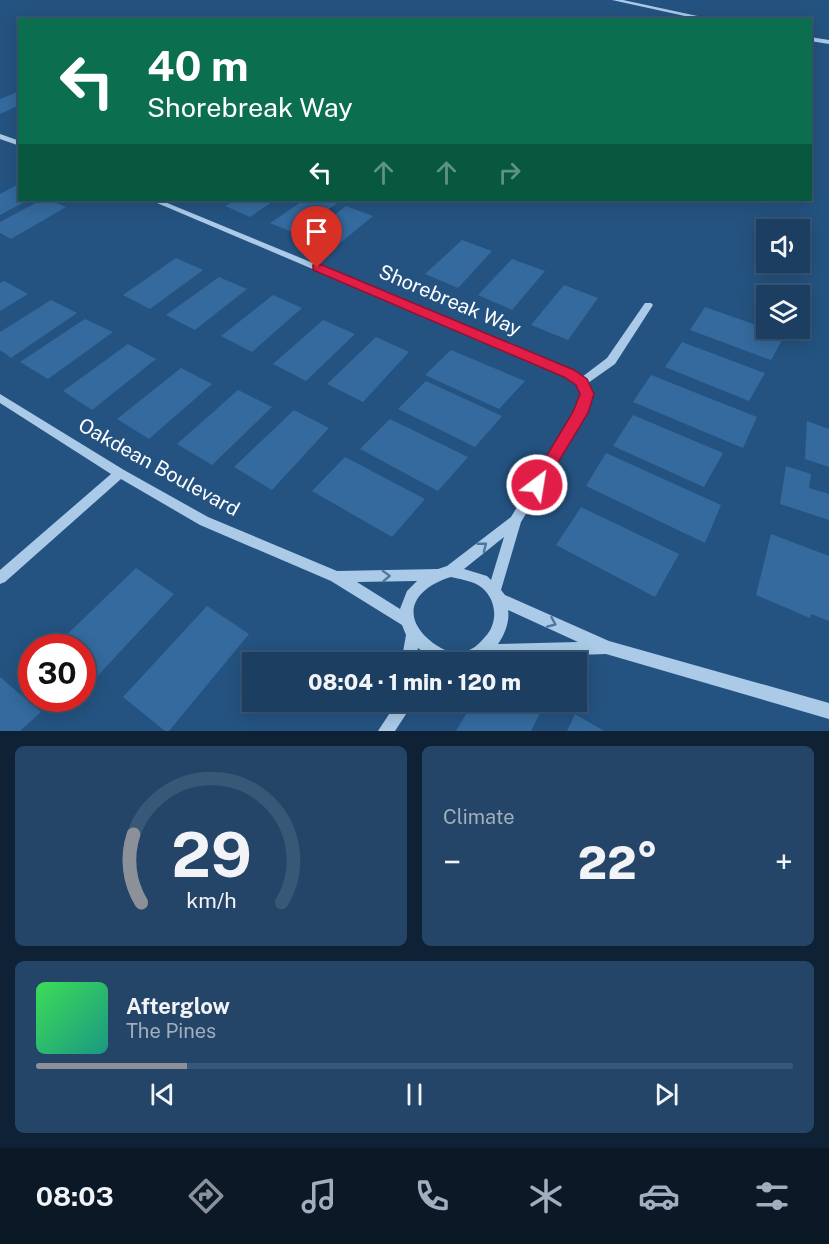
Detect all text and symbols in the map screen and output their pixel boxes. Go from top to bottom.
text: 40 m [147,41,249,90]
icon: left [48,42,126,120]
text: Shorebreak Way [147,91,353,123]
icon: left [304,156,337,189]
icon: ahead [367,156,400,189]
icon: ahead [430,156,463,189]
icon: right [493,156,526,189]
pin [291,206,342,268]
icon: arrive [300,215,333,248]
map controls [756,219,810,339]
button: sound [756,219,810,273]
street label: Shorebreak Way [375,259,525,341]
button: layers [756,285,810,339]
street label: Oakdean Boulevard [74,413,244,521]
position arrow [505,453,569,517]
one-way arrow [477,542,488,553]
one-way arrow [382,569,391,582]
one-way arrow [546,616,557,628]
speed limit sign: 30 [18,634,96,712]
text: 08:04 · 1 min · 120 m [308,669,521,695]
text: Climate [443,805,515,829]
text: 29 [171,818,251,891]
text: 22° [578,836,658,889]
text: − [443,843,461,881]
text: + [775,843,793,881]
text: km/h [186,888,236,913]
text: Afterglow [126,993,230,1019]
text: The Pines [126,1019,216,1043]
icon: previous [146,1078,179,1111]
icon: pause [398,1078,431,1111]
icon: next [650,1078,683,1111]
icon: directions [185,1175,227,1217]
icon: music [298,1175,340,1217]
icon: phone [411,1175,453,1217]
icon: climate [525,1175,567,1217]
icon: car [638,1175,680,1217]
icon: filters [751,1175,793,1217]
text: 08:03 [36,1180,114,1212]

